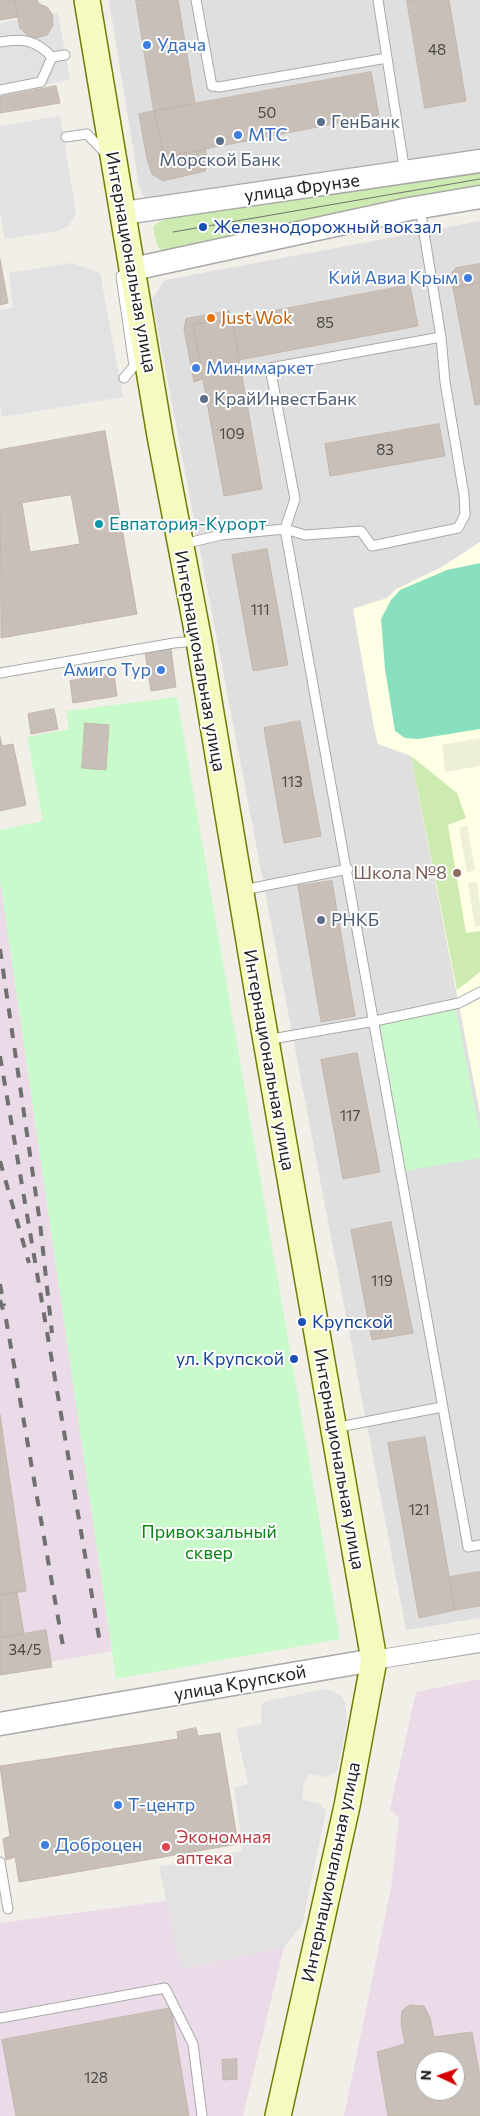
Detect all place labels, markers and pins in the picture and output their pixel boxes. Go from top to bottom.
place label: Удача [157,34,206,56]
marker: Удача [141,39,153,51]
place label: ГенБанк [331,111,400,133]
marker: ГенБанк [315,116,327,128]
place label: МТС [248,124,288,146]
marker: МТС [232,129,244,141]
marker: Морской Банк [214,135,226,147]
place label: Морской Банк [159,149,281,171]
place label: Железнодорожный вокзал [213,216,442,238]
marker: Железнодорожный вокзал [197,221,209,233]
place label: Кий Авиа Крым [328,267,458,289]
marker: Кий Авиа Крым [462,272,474,284]
place label: Just Wok [221,307,293,329]
marker: Just Wok [205,312,217,324]
place label: Минимаркет [206,357,314,379]
marker: Минимаркет [190,362,202,374]
place label: КрайИнвестБанк [214,388,357,410]
marker: КрайИнвестБанк [198,393,210,405]
place label: Евпатория-Курорт [109,513,267,535]
marker: Евпатория-Курорт [93,518,105,530]
place label: Амиго Тур [63,659,151,681]
marker: Амиго Тур [155,664,167,676]
place label: Школа №8 [353,862,447,884]
marker: Школа №8 [451,867,463,879]
place label: РНКБ [331,909,379,931]
marker: РНКБ [315,914,327,926]
place label: Крупской [312,1311,393,1333]
marker: Крупской [296,1316,308,1328]
place label: ул. Крупской [176,1348,284,1370]
marker: ул. Крупской [288,1353,300,1365]
place label: Т-центр [128,1794,195,1816]
marker: Т-центр [112,1799,124,1811]
place label: Экономная аптека [176,1826,271,1868]
place label: Доброцен [55,1834,142,1856]
marker: Доброцен [39,1839,51,1851]
marker: Экономная аптека [160,1841,172,1853]

